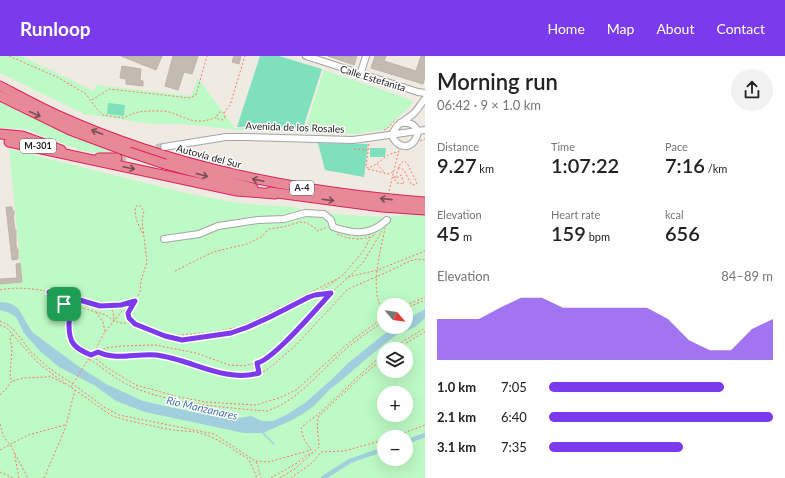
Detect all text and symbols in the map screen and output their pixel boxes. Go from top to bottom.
text: Runloop [20,17,91,40]
text: Home [547,20,585,37]
text: Map [607,20,634,37]
text: About [656,20,694,37]
text: Contact [716,20,765,37]
street label: Calle Estefanita [339,62,407,94]
text: Morning run [437,68,558,95]
button: share [731,69,773,111]
text: 06:42 · 9 × 1.0 km [437,97,541,113]
one-way arrow [29,110,41,118]
street label: Avenida de los Rosales [245,119,345,135]
one-way arrow [92,127,104,135]
road number: M-301 [20,139,56,153]
text: Distance [437,140,479,153]
text: Time [551,140,575,153]
text: Pace [665,140,688,153]
street label: Autovía del Sur [175,142,243,171]
text: 9.27 [437,153,477,177]
text: 1:07:22 [551,153,619,177]
text: 7:16 [665,153,705,177]
text: km [477,162,494,175]
text: /km [705,162,727,175]
one-way arrow [122,165,135,173]
one-way arrow [196,172,209,179]
one-way arrow [251,175,264,183]
road number: A-4 [290,181,314,195]
one-way arrow [380,195,393,202]
one-way arrow [321,196,334,204]
text: Elevation [437,208,482,221]
text: Heart rate [551,208,600,221]
text: kcal [665,208,684,221]
text: 45 [437,221,460,245]
text: 159 [551,221,586,245]
text: 656 [665,221,700,245]
text: m [460,230,472,243]
text: bpm [586,230,610,243]
text: Elevation [437,268,490,284]
text: 84–89 m [721,268,773,284]
pin [47,287,81,321]
icon: arrive [53,293,75,315]
north arrow [377,298,413,334]
map controls [377,298,413,466]
button: layers [377,342,413,378]
text: 1.0 km [437,379,476,395]
text: 7:05 [501,379,527,395]
button: + [377,386,413,422]
water label: Río Manzanares [165,393,240,422]
text: 2.1 km [437,409,476,425]
text: 6:40 [501,409,527,425]
button: − [377,430,413,466]
text: 3.1 km [437,439,476,455]
text: 7:35 [501,439,527,455]

